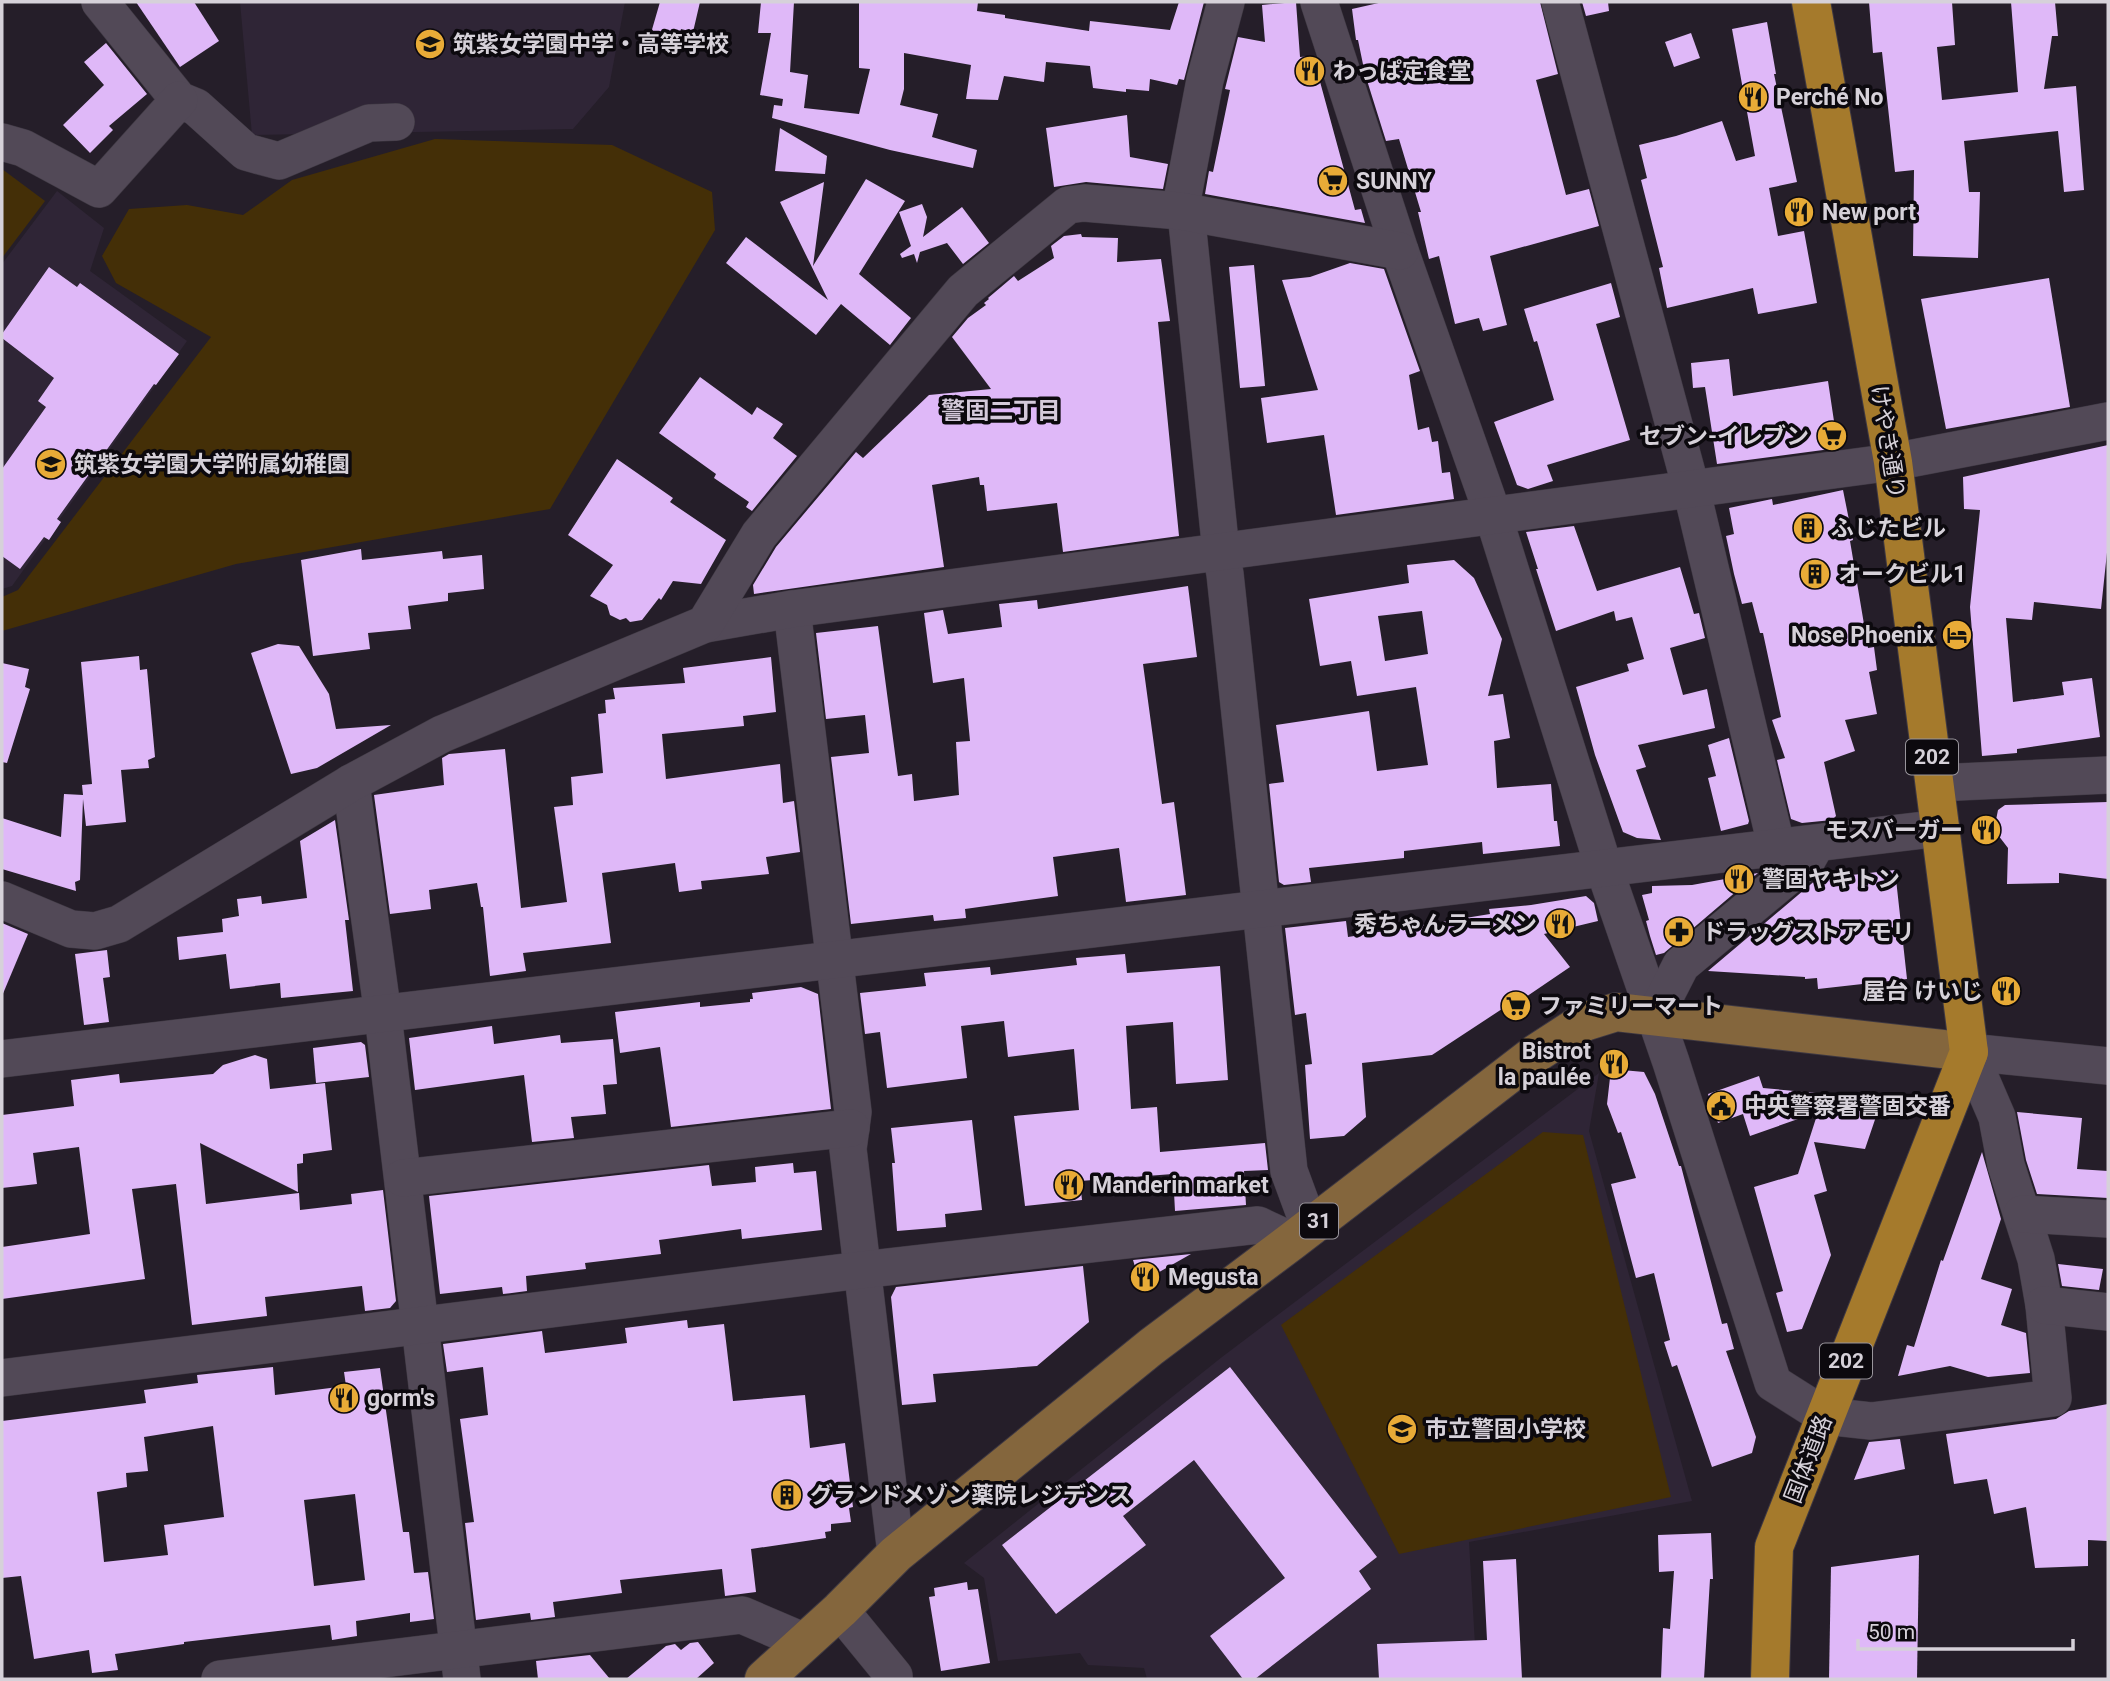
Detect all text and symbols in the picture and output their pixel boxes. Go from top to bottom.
school or university icon: 筑紫女学園中学・高等学校 [413,27,447,61]
place label: 筑紫女学園中学・高等学校 [453,31,729,58]
restaurant icon: わっぱ定食堂 [1293,54,1327,88]
place label: わっぱ定食堂 [1333,58,1471,85]
restaurant icon: Perché No [1736,80,1770,114]
place label: Perché No [1776,84,1884,111]
supermarket icon: SUNNY [1316,164,1350,198]
place label: SUNNY [1356,168,1432,195]
restaurant icon: New port [1782,195,1816,229]
place label: New port [1822,199,1916,226]
street label: けやき通り [1865,383,1910,501]
district label: 警固二丁目 [941,397,1061,425]
supermarket icon: セブン-イレブン [1815,419,1849,453]
place label: セブン-イレブン [1639,423,1809,450]
school or university icon: 筑紫女学園大学附属幼稚園 [34,447,68,481]
place label: 筑紫女学園大学附属幼稚園 [74,451,350,478]
building icon: ふじたビル [1791,511,1825,545]
place label: ふじたビル [1831,515,1946,542]
building icon: オークビル1 [1798,557,1832,591]
place label: オークビル1 [1838,561,1966,588]
hotel icon: Nose Phoenix [1940,618,1974,652]
place label: Nose Phoenix [1791,622,1934,649]
road number: 202 [1906,740,1958,774]
restaurant icon: モスバーガー [1969,813,2003,847]
place label: モスバーガー [1825,817,1963,844]
restaurant icon: 警固ヤキトン [1722,862,1756,896]
place label: 警固ヤキトン [1762,866,1900,893]
restaurant icon: 秀ちゃんラーメン [1543,907,1577,941]
place label: 秀ちゃんラーメン [1354,911,1537,938]
pharmacy icon: ドラッグストア モリ [1662,915,1696,949]
place label: ドラッグストア モリ [1702,919,1915,946]
restaurant icon: 屋台 けいじ [1989,974,2023,1008]
place label: 屋台 けいじ [1862,978,1983,1005]
supermarket icon: ファミリーマート [1499,989,1533,1023]
place label: ファミリーマート [1539,993,1723,1020]
place label: Bistrot la paulée [1498,1038,1591,1091]
restaurant icon: Bistrot la paulée [1597,1047,1631,1081]
public building icon: 中央警察署警固交番 [1704,1089,1738,1123]
place label: 中央警察署警固交番 [1744,1093,1951,1120]
restaurant icon: Manderin market [1052,1168,1086,1202]
place label: Manderin market [1092,1172,1269,1199]
road number: 31 [1300,1204,1338,1238]
restaurant icon: Megusta [1128,1260,1162,1294]
place label: Megusta [1168,1264,1258,1291]
road number: 202 [1820,1344,1872,1378]
restaurant icon: gorm's [327,1381,361,1415]
place label: gorm's [367,1385,435,1412]
street label: 国体道路 [1779,1411,1838,1507]
school or university icon: 市立警固小学校 [1385,1412,1419,1446]
place label: 市立警固小学校 [1425,1416,1586,1443]
building icon: グランドメゾン薬院レジデンス [770,1478,804,1512]
place label: グランドメゾン薬院レジデンス [810,1482,1132,1509]
scale bar [1858,1608,2073,1652]
text: 50 m [1868,1620,1915,1644]

